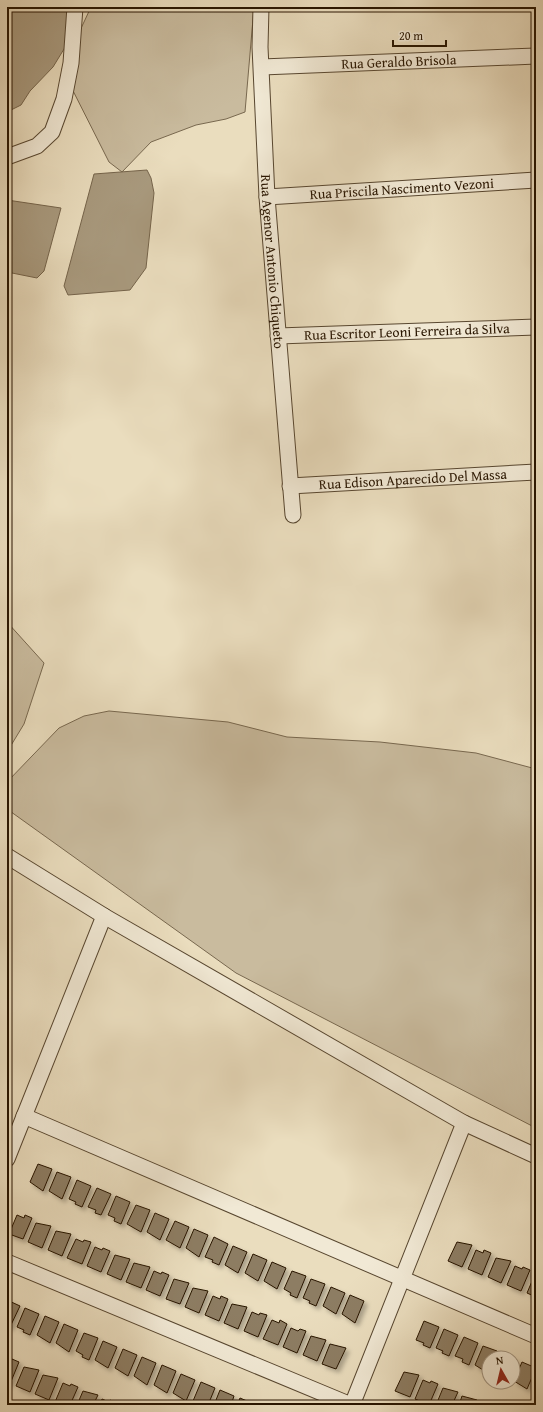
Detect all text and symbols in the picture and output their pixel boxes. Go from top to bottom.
scale bar [393,22,446,48]
text: 20 m [399,27,423,44]
street label: Rua Geraldo Brisola [341,49,457,74]
street label: Rua Priscila Nascimento Vezoni [309,173,495,204]
street label: Rua Agenor Antonio Chiqueto [256,174,289,350]
street label: Rua Escritor Leoni Ferreira da Silva [304,318,510,345]
street label: Rua Edison Aparecido Del Massa [318,464,508,494]
north arrow [481,1350,521,1390]
text: N [495,1352,505,1369]

